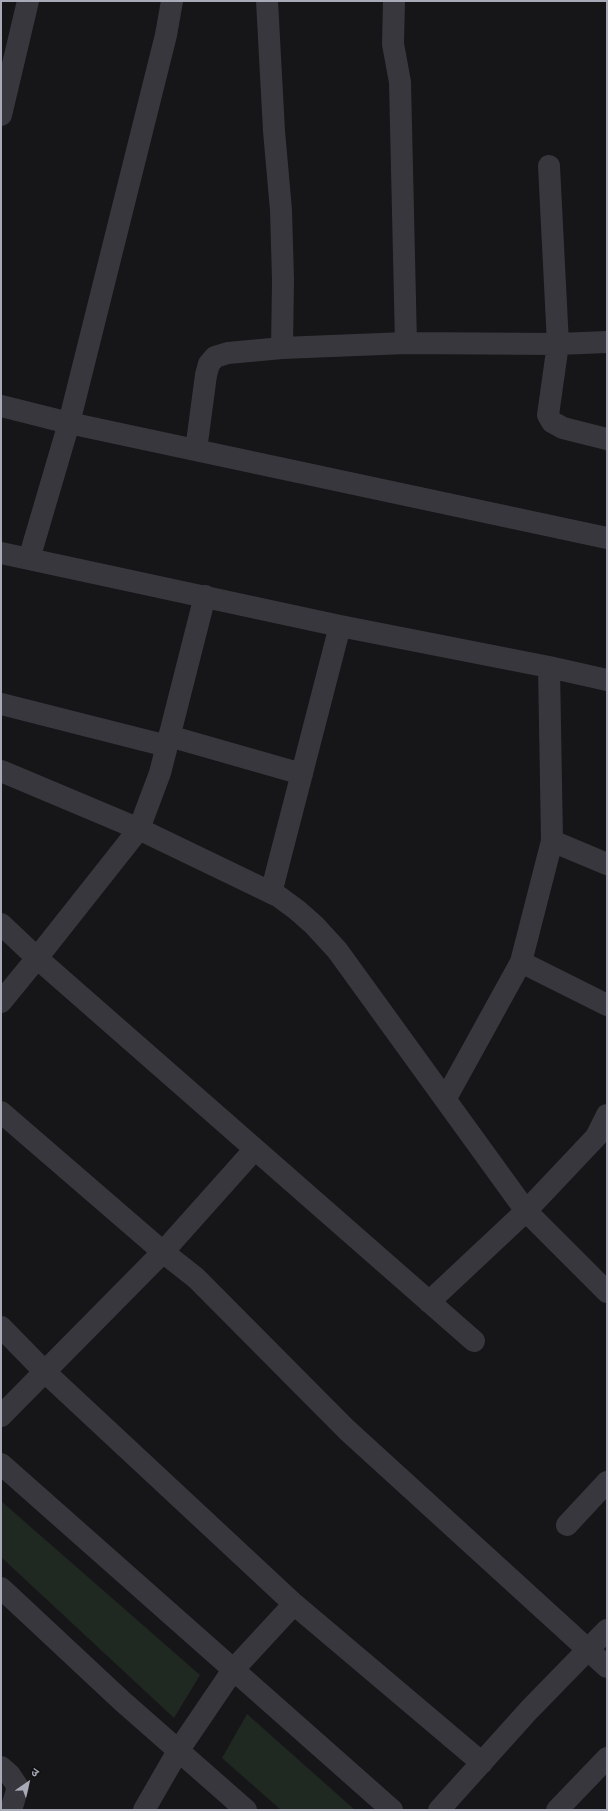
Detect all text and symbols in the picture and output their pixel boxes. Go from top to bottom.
north arrow [8,1763,48,1803]
text: उ [29,1765,41,1780]

